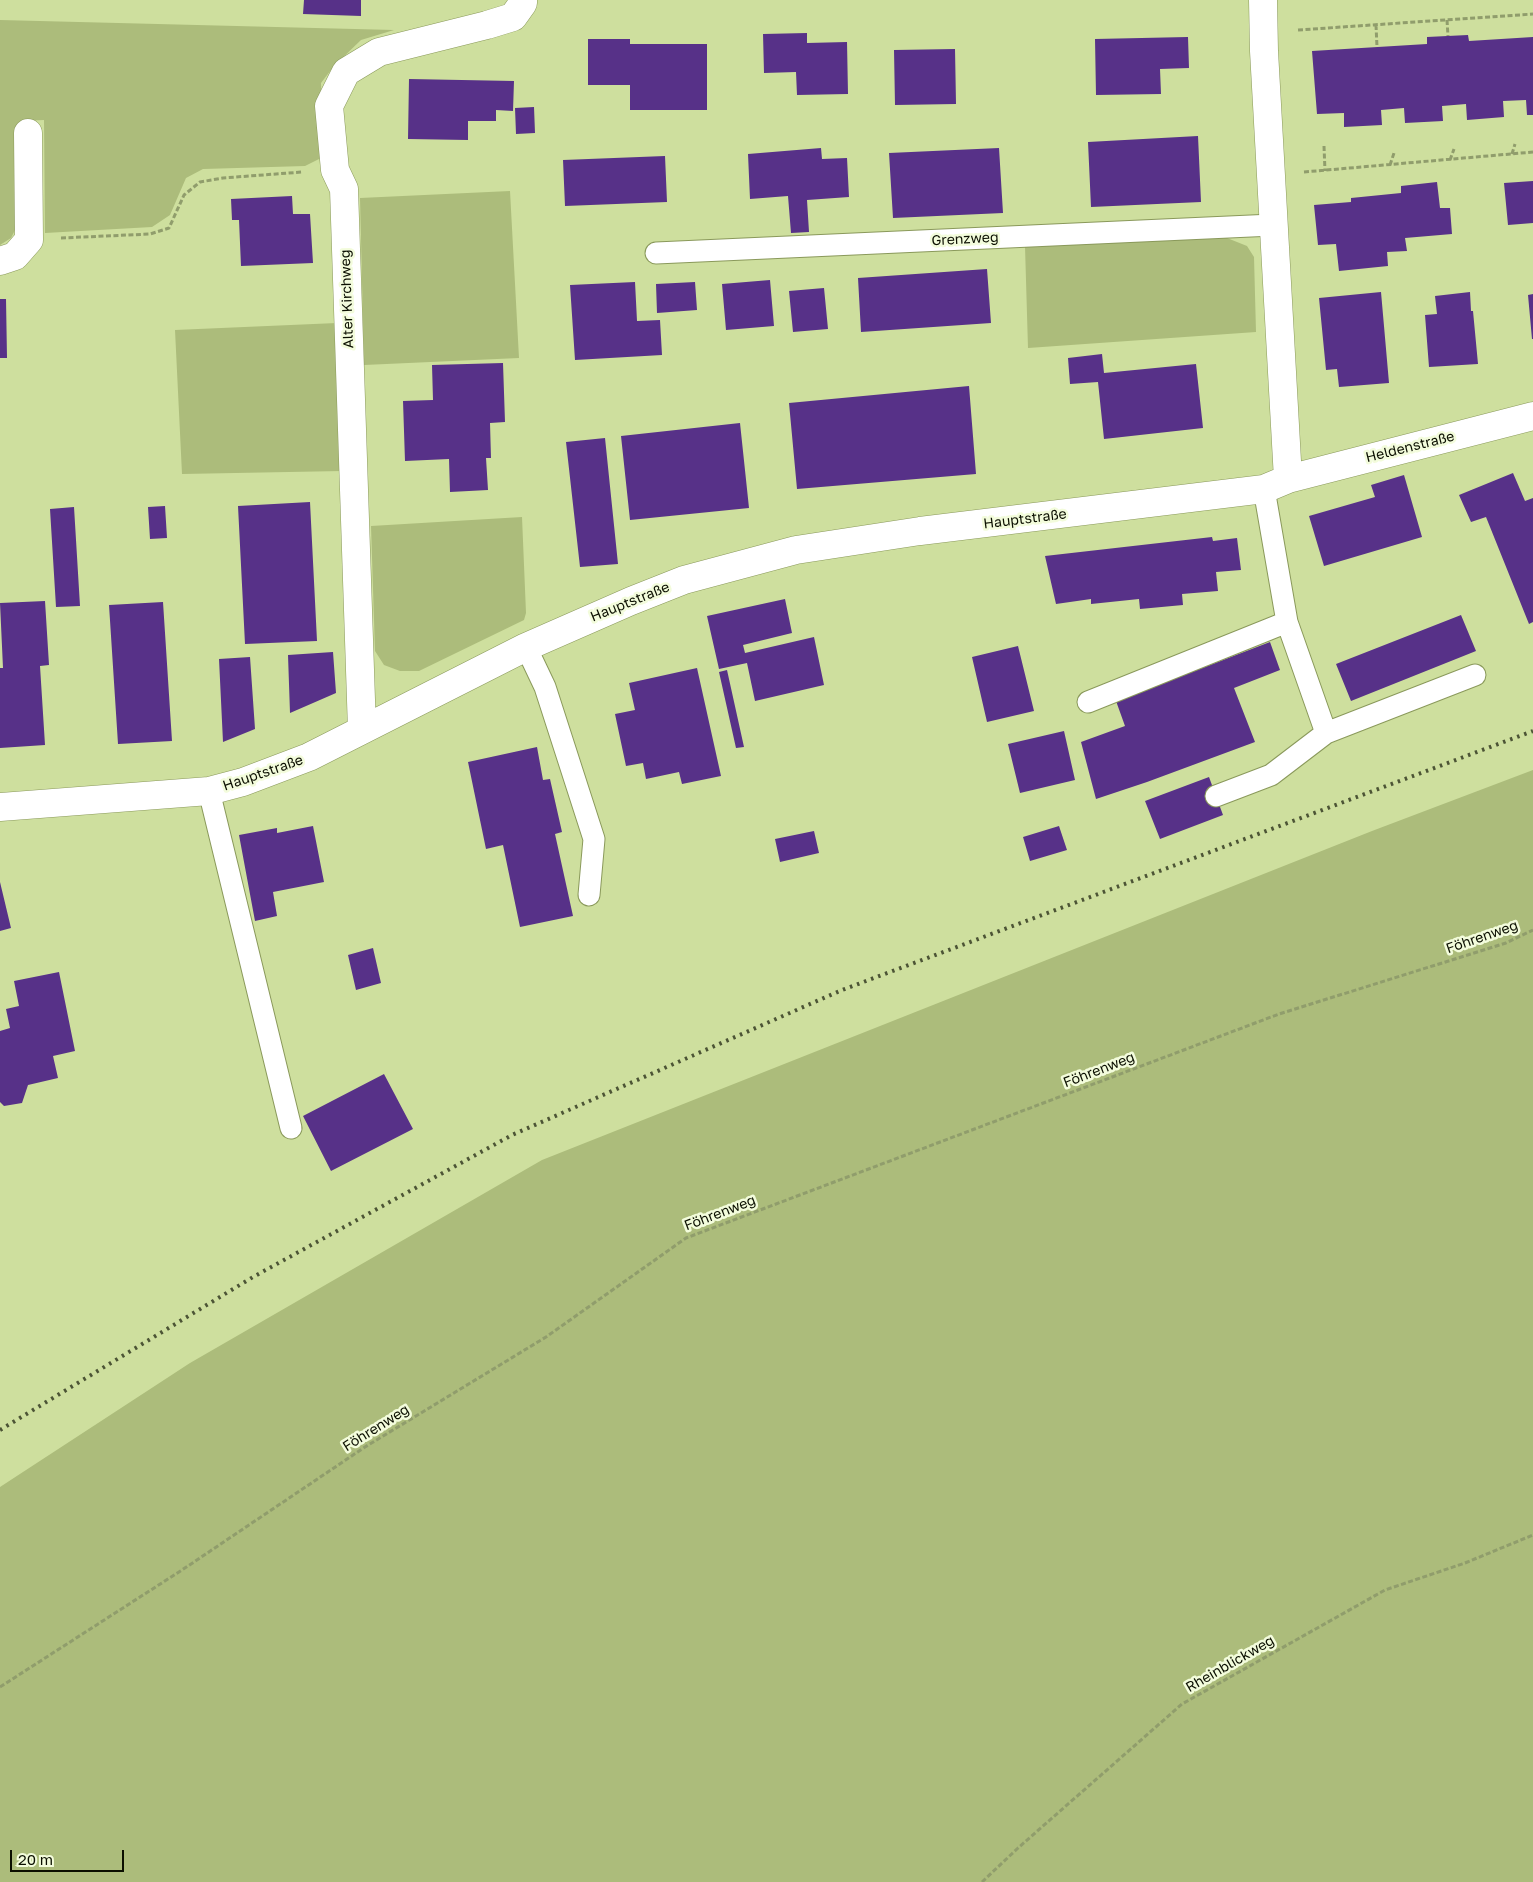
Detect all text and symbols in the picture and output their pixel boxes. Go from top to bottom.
street label: Grenzweg [931,229,999,249]
street label: Alter Kirchweg [337,249,357,349]
street label: Heldenstraße [1364,428,1456,466]
street label: Hauptstraße [982,506,1068,532]
street label: Hauptstraße [588,579,672,625]
street label: Hauptstraße [221,751,305,795]
street label: Föhrenweg [1444,917,1520,957]
street label: Föhrenweg [1061,1049,1137,1091]
street label: Föhrenweg [682,1192,758,1234]
street label: Föhrenweg [340,1401,412,1455]
street label: Rheinblickweg [1183,1632,1277,1696]
scale bar [12,1840,126,1872]
text: 20 m [18,1850,53,1868]

